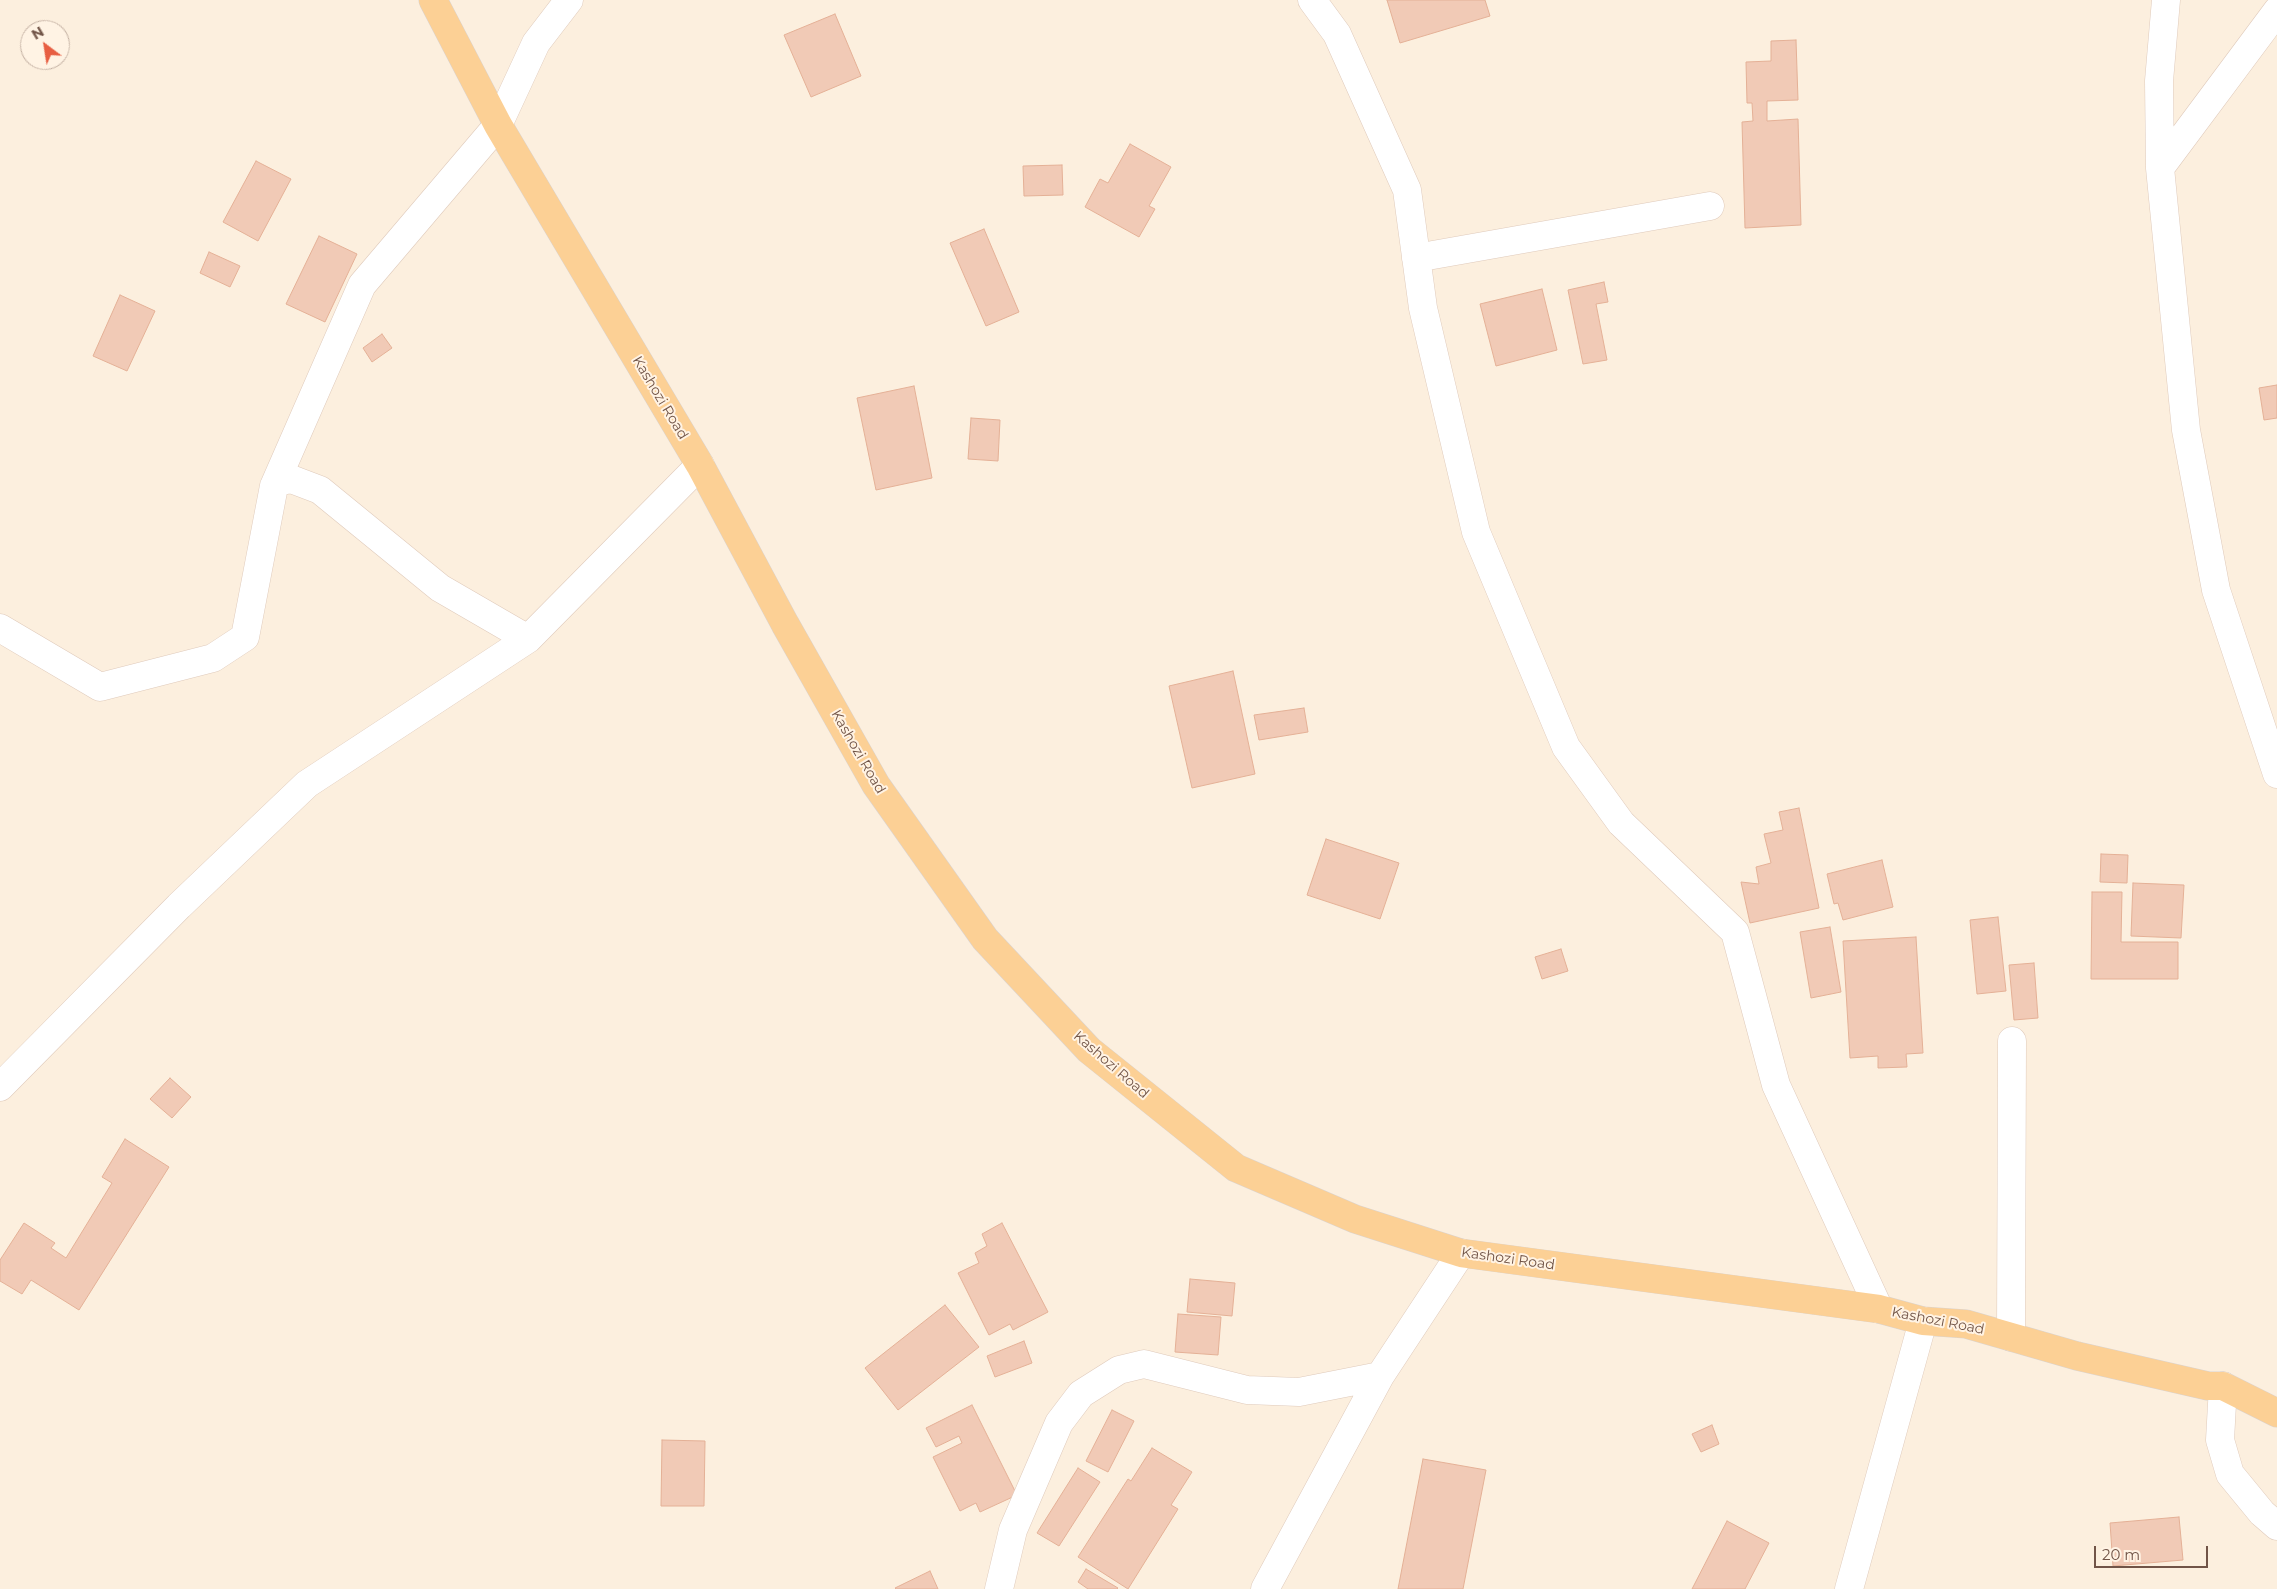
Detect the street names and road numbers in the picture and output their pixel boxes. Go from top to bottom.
street label: Kashozi Road [629,353,691,443]
street label: Kashozi Road [827,707,889,797]
street label: Kashozi Road [1070,1028,1152,1102]
street label: Kashozi Road [1460,1244,1556,1274]
street label: Kashozi Road [1890,1304,1986,1338]

